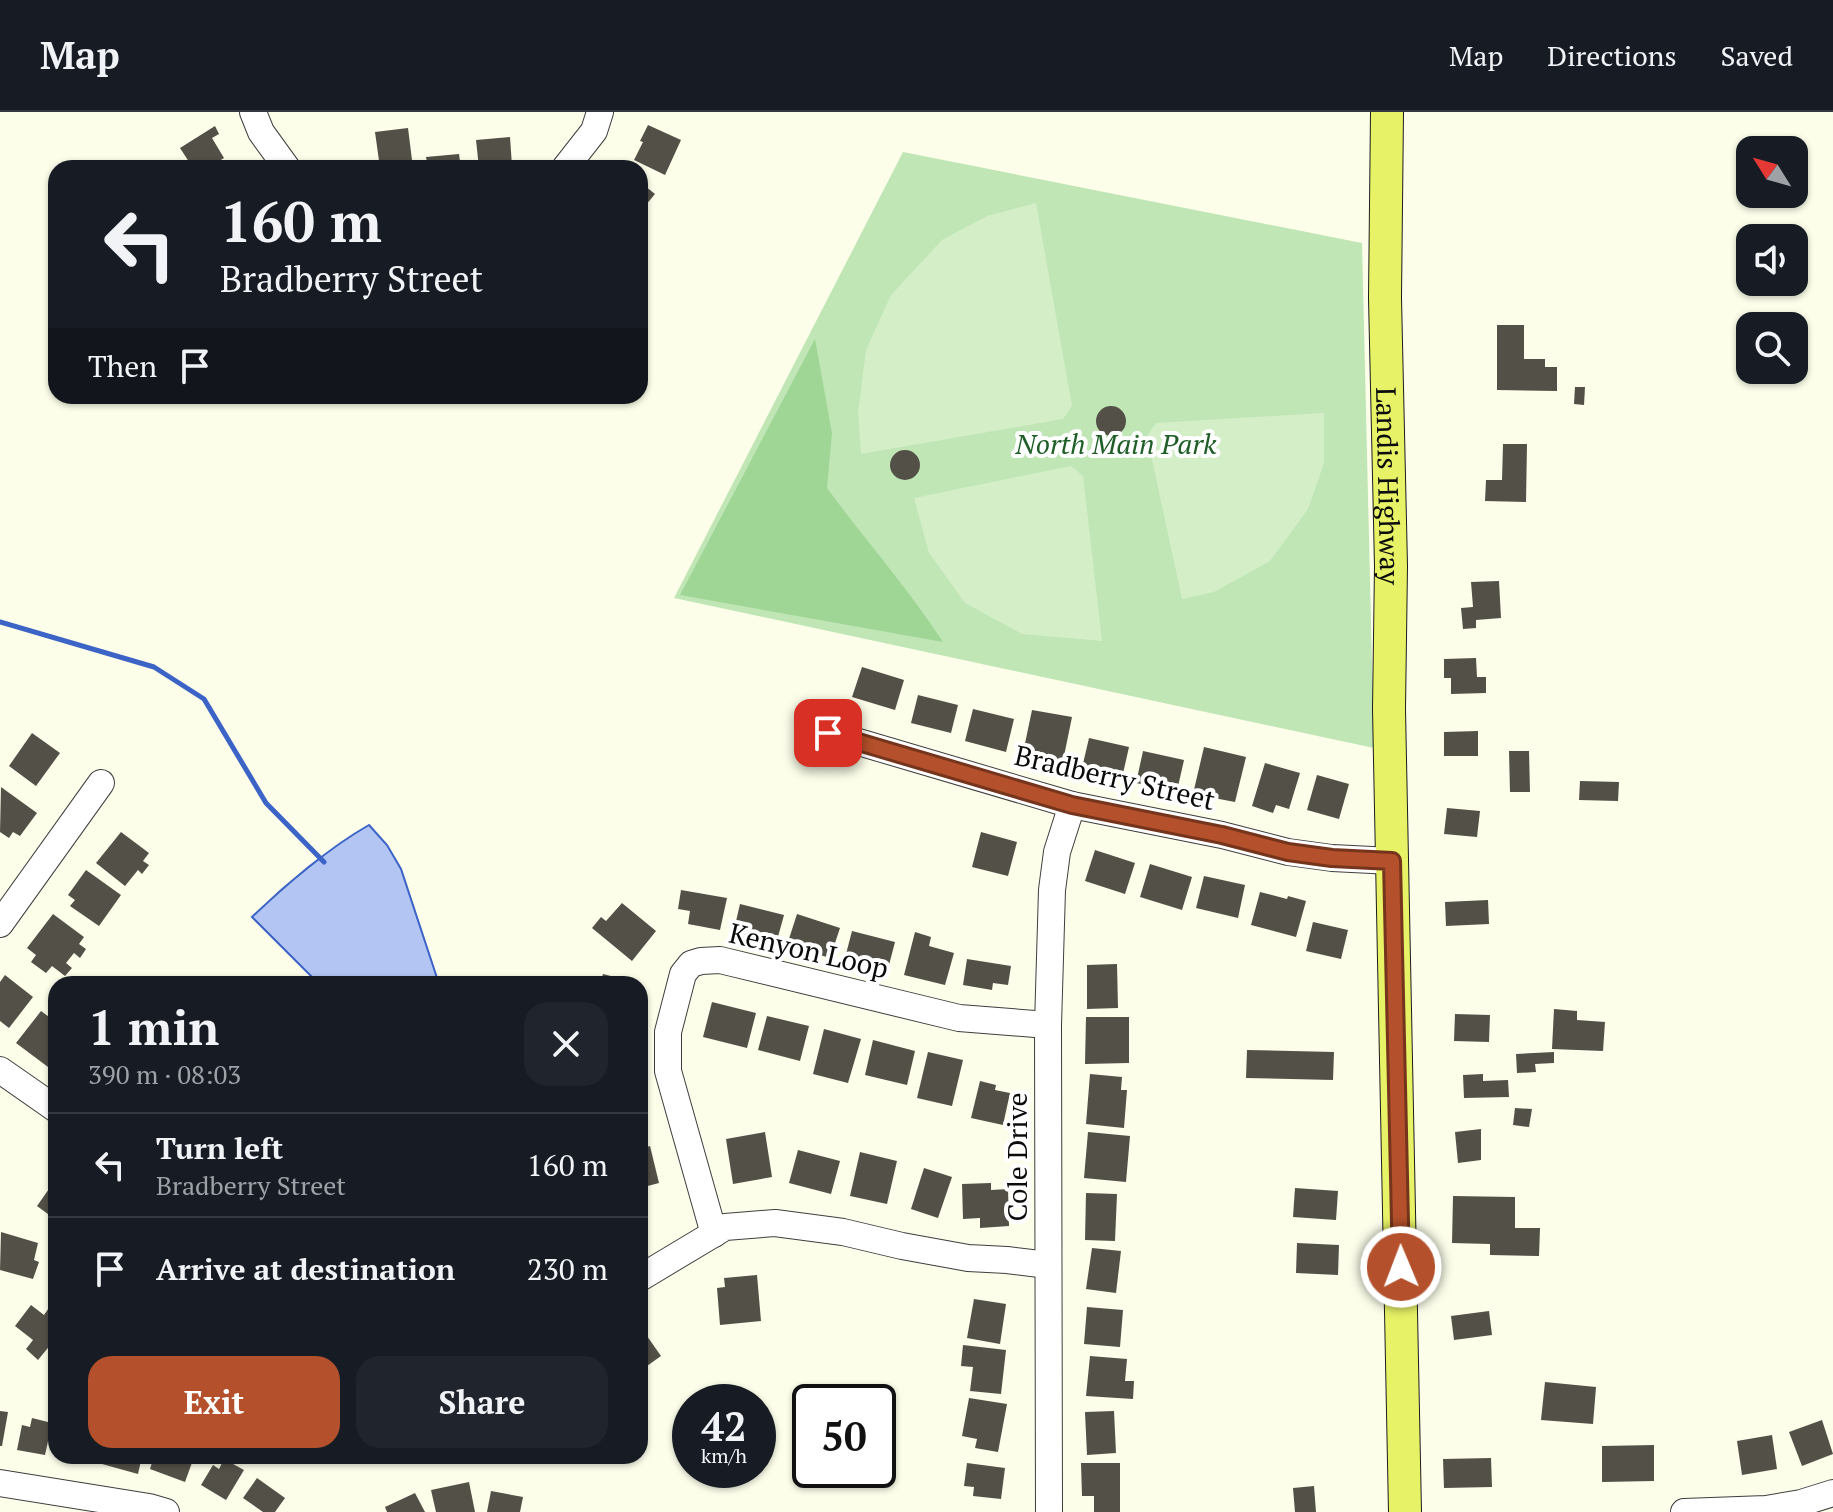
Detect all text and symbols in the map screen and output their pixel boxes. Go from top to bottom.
text: Map [40,30,120,80]
text: Map [1449,37,1503,74]
text: Directions [1547,37,1677,74]
text: Saved [1721,37,1793,74]
north arrow [1736,136,1808,208]
map controls [1736,136,1808,384]
text: 160 m [220,184,382,258]
icon: left [88,192,192,296]
button: sound [1736,224,1808,296]
text: Bradberry Street [220,255,483,302]
button: search [1736,312,1808,384]
icon: arrive [173,344,217,388]
text: Then [88,346,157,386]
street label: Landis Highway [1368,387,1410,586]
park label: North Main Park [1015,425,1217,462]
pin [794,699,862,767]
icon: arrive [806,711,850,755]
street label: Bradberry Street [1011,736,1219,818]
street label: Kenyon Loop [726,914,892,986]
text: 1 min [88,995,219,1059]
button: close [524,1002,608,1086]
text: 390 m · 08:03 [88,1057,241,1091]
street label: Cole Drive [998,1093,1035,1221]
text: Turn left [156,1128,283,1168]
icon: left [88,1143,132,1187]
text: 160 m [527,1145,608,1185]
text: Bradberry Street [156,1168,346,1202]
position arrow [1359,1225,1443,1309]
icon: arrive [88,1247,132,1291]
text: Arrive at destination [156,1249,455,1289]
text: 230 m [527,1249,608,1289]
button: Exit [88,1356,340,1448]
button: Share [356,1356,608,1448]
speed limit sign: 50 [792,1384,896,1488]
text: 42 [701,1399,747,1452]
text: km/h [701,1442,747,1469]

